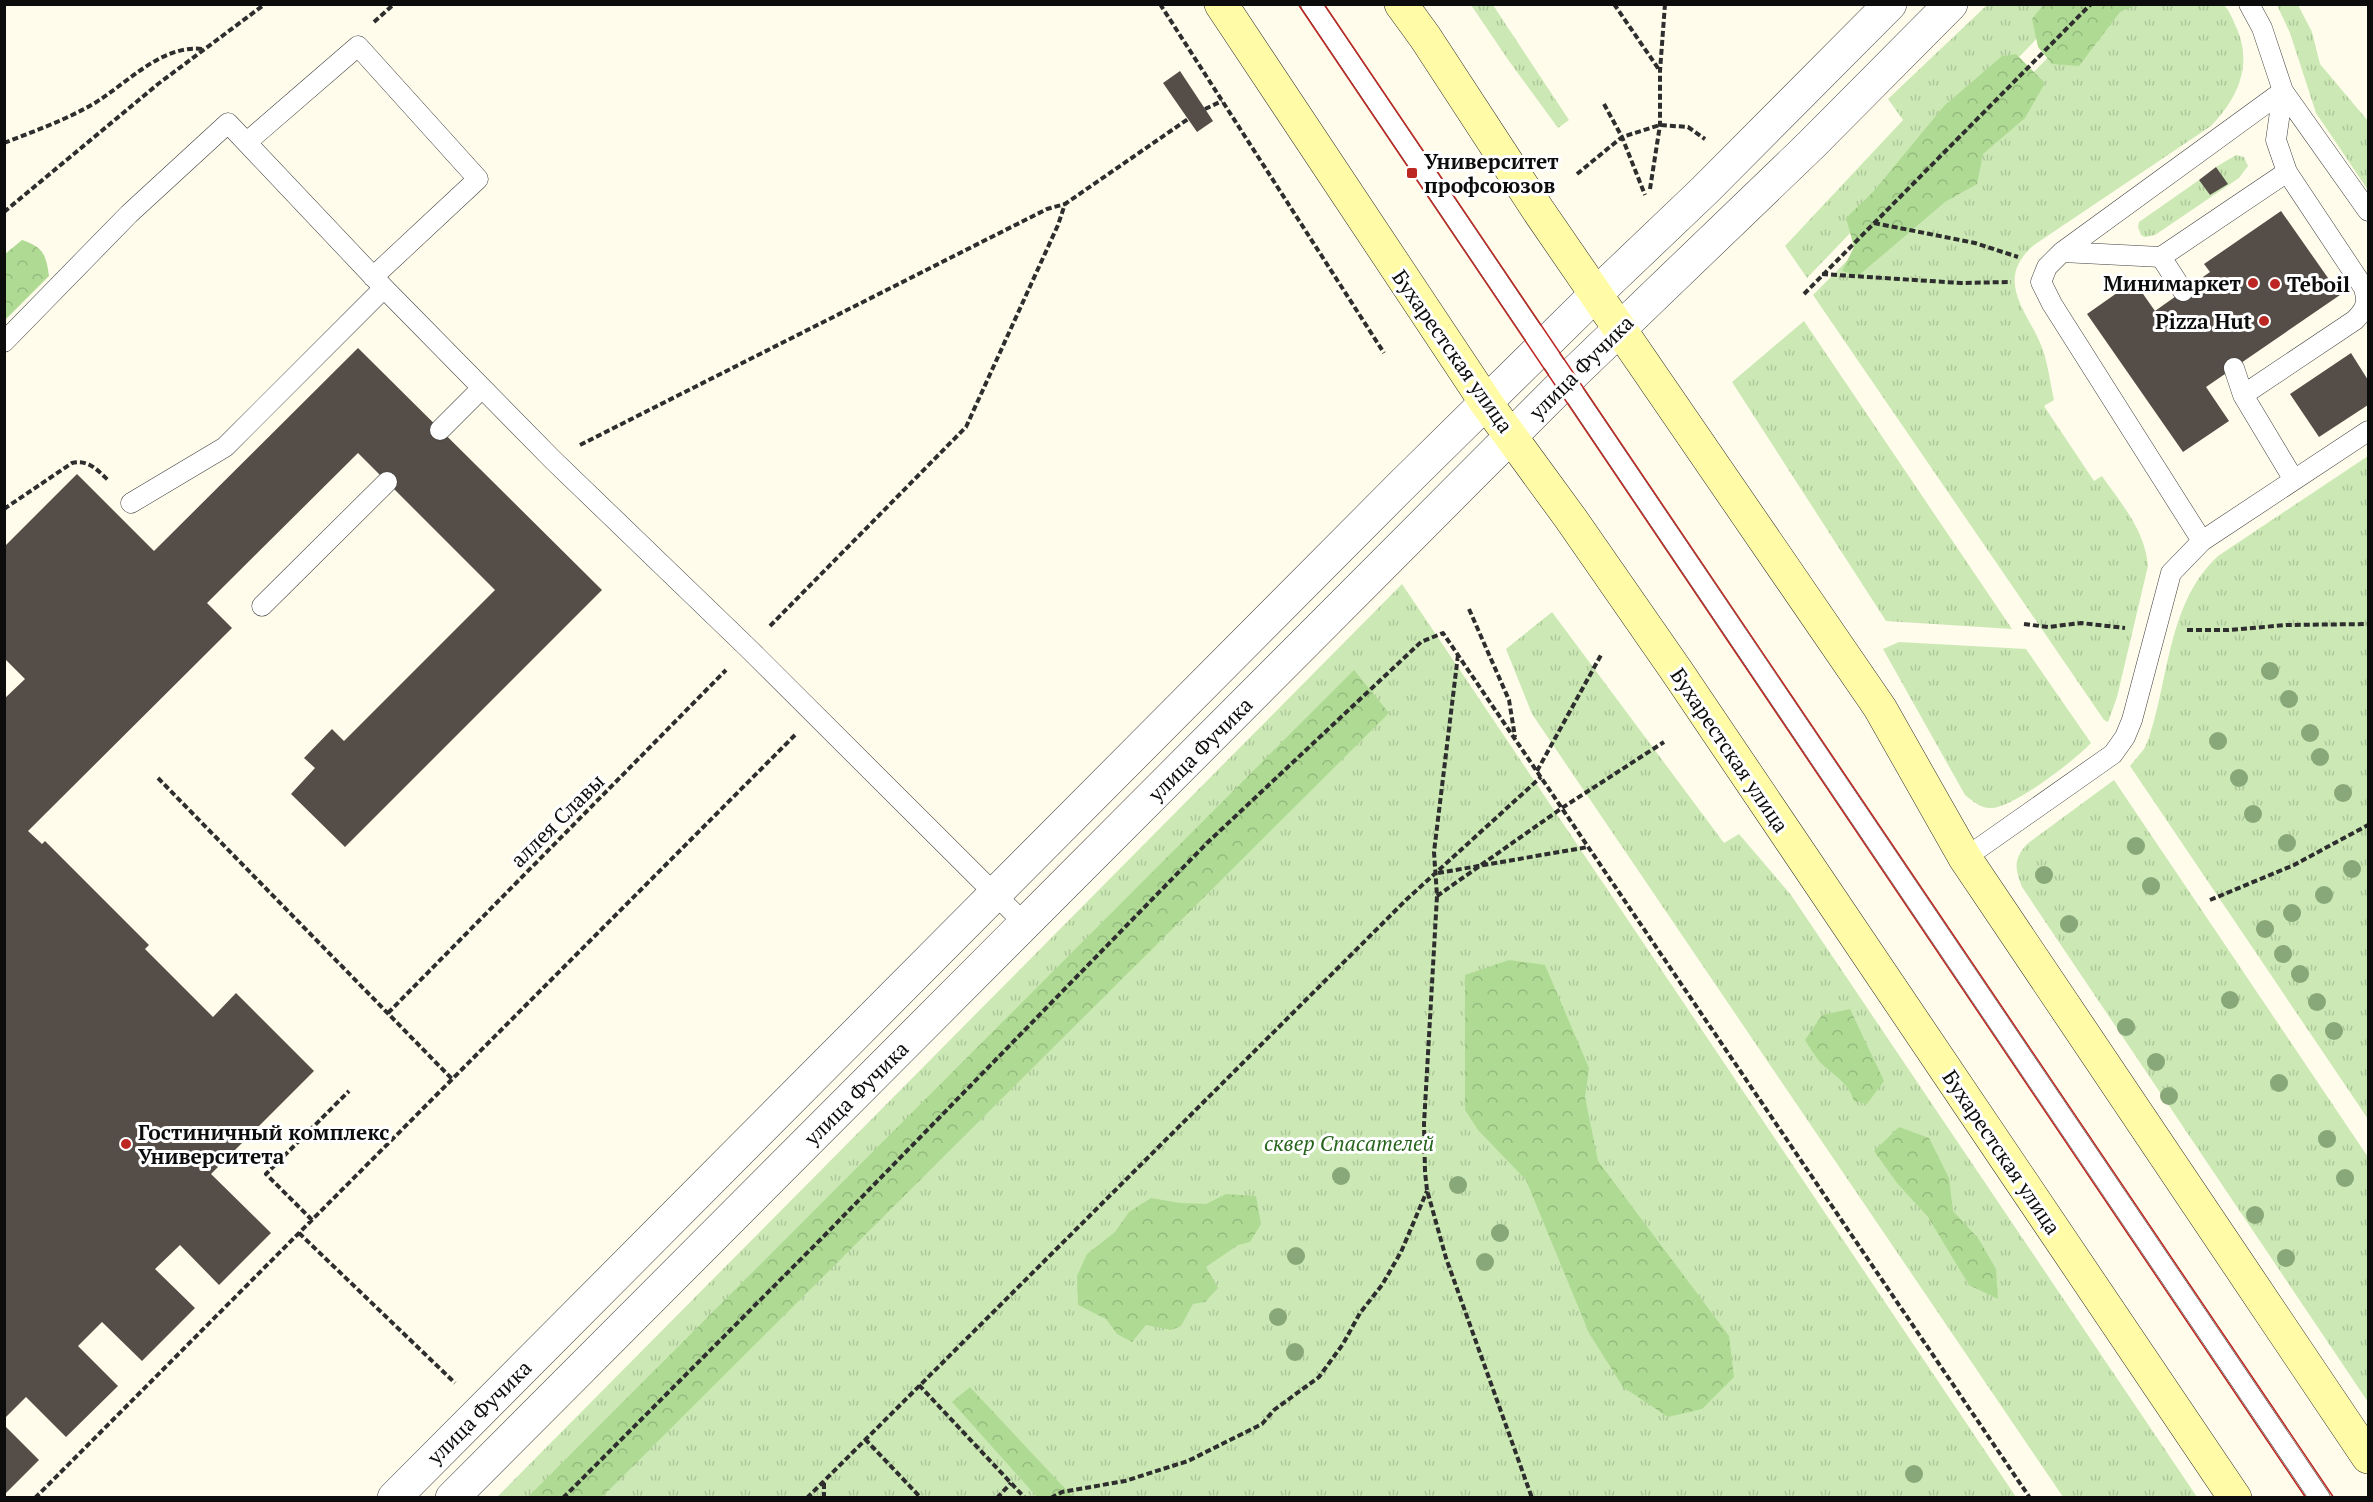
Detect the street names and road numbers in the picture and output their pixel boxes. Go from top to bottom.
street label: Бухарестская улица [1386,264,1520,438]
street label: улица Фучика [1522,309,1639,426]
street label: Бухарестская улица [1664,662,1796,838]
street label: улица Фучика [1141,691,1258,808]
street label: аллея Славы [504,767,610,873]
street label: улица Фучика [797,1035,914,1152]
street label: Бухарестская улица [1936,1064,2068,1240]
street label: улица Фучика [420,1354,537,1471]

